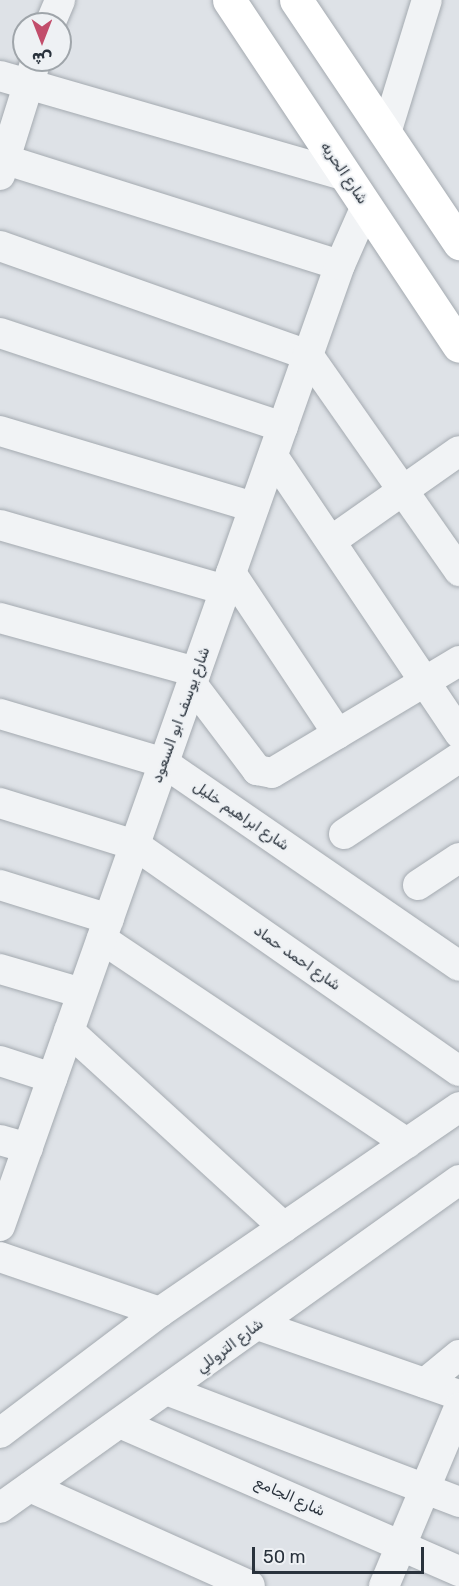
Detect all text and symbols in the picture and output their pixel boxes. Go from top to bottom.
north arrow [12,12,72,72]
text: ش [32,49,52,68]
street label: شارع الحريه [317,138,371,208]
street label: شارع يوسف ابو السعود [148,645,214,785]
street label: شارع ابراهيم خليل [190,777,292,855]
street label: شارع احمد حماد [250,921,344,995]
street label: شارع التروللي [193,1315,267,1377]
street label: شارع الجامع [252,1474,328,1520]
scale bar [255,1535,428,1573]
text: 50 m [263,1546,306,1568]

